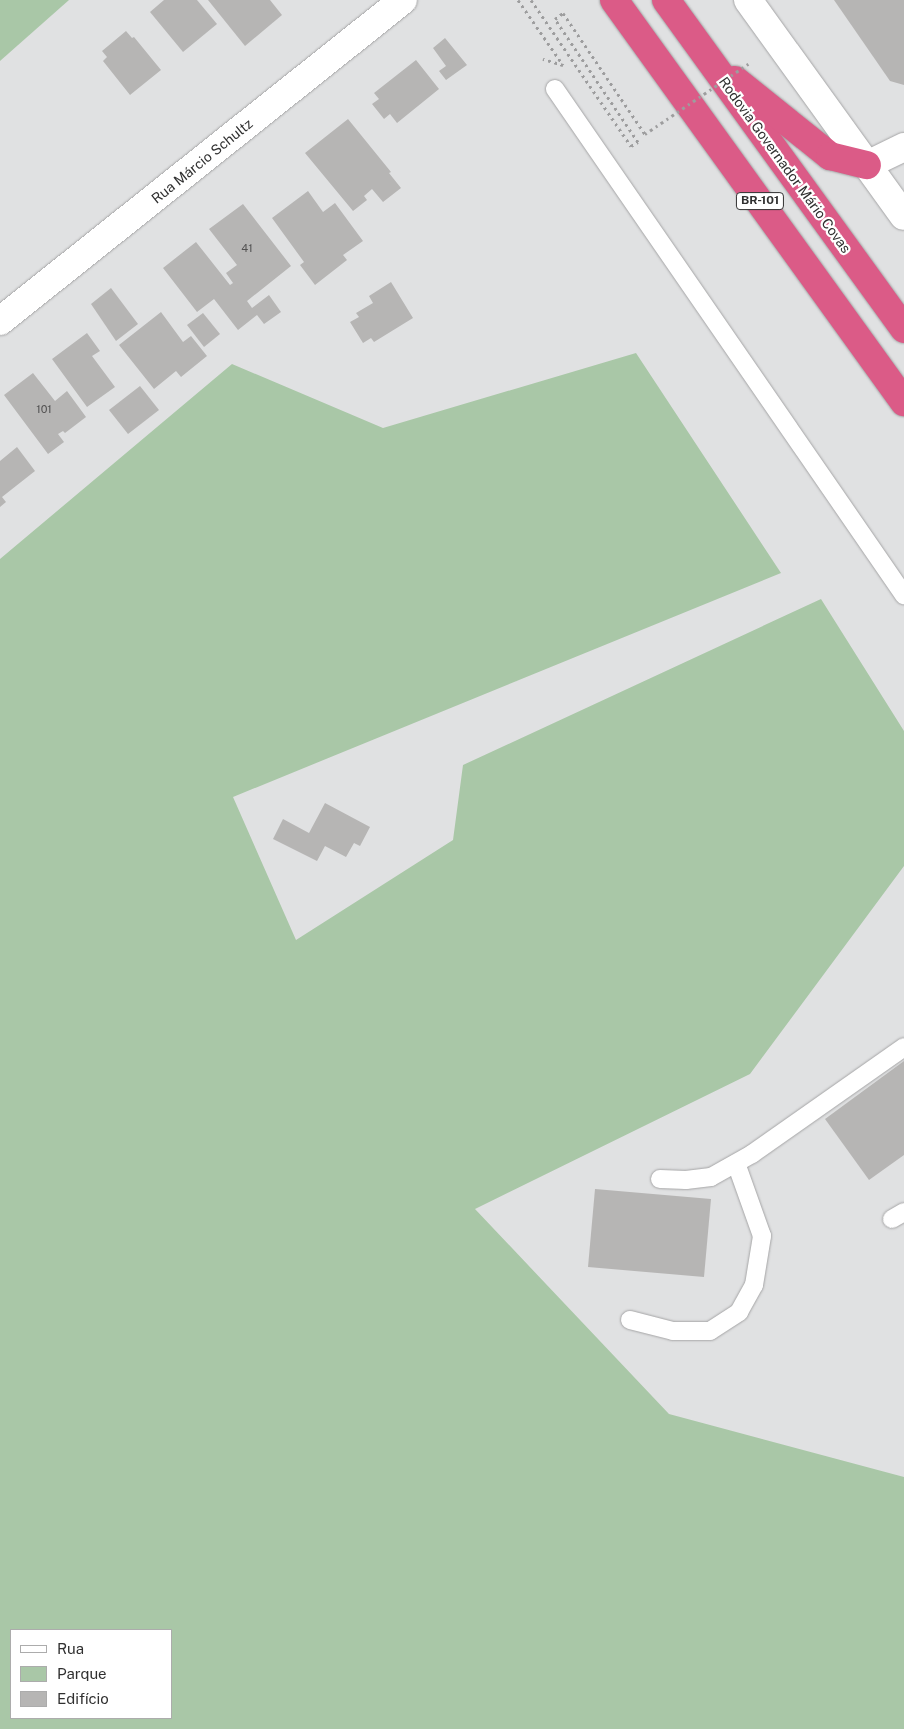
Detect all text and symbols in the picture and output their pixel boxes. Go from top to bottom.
street label: Rodovia Governador Mário Covas [715,74,855,256]
street label: Rua Márcio Schultz [148,115,256,207]
road number: BR-101 [735,192,785,210]
house number: 41 [241,241,253,255]
house number: 101 [36,402,52,416]
legend [10,1629,172,1719]
text: Rua [57,1640,84,1657]
text: Parque [57,1665,107,1682]
text: Edifício [57,1690,109,1707]

